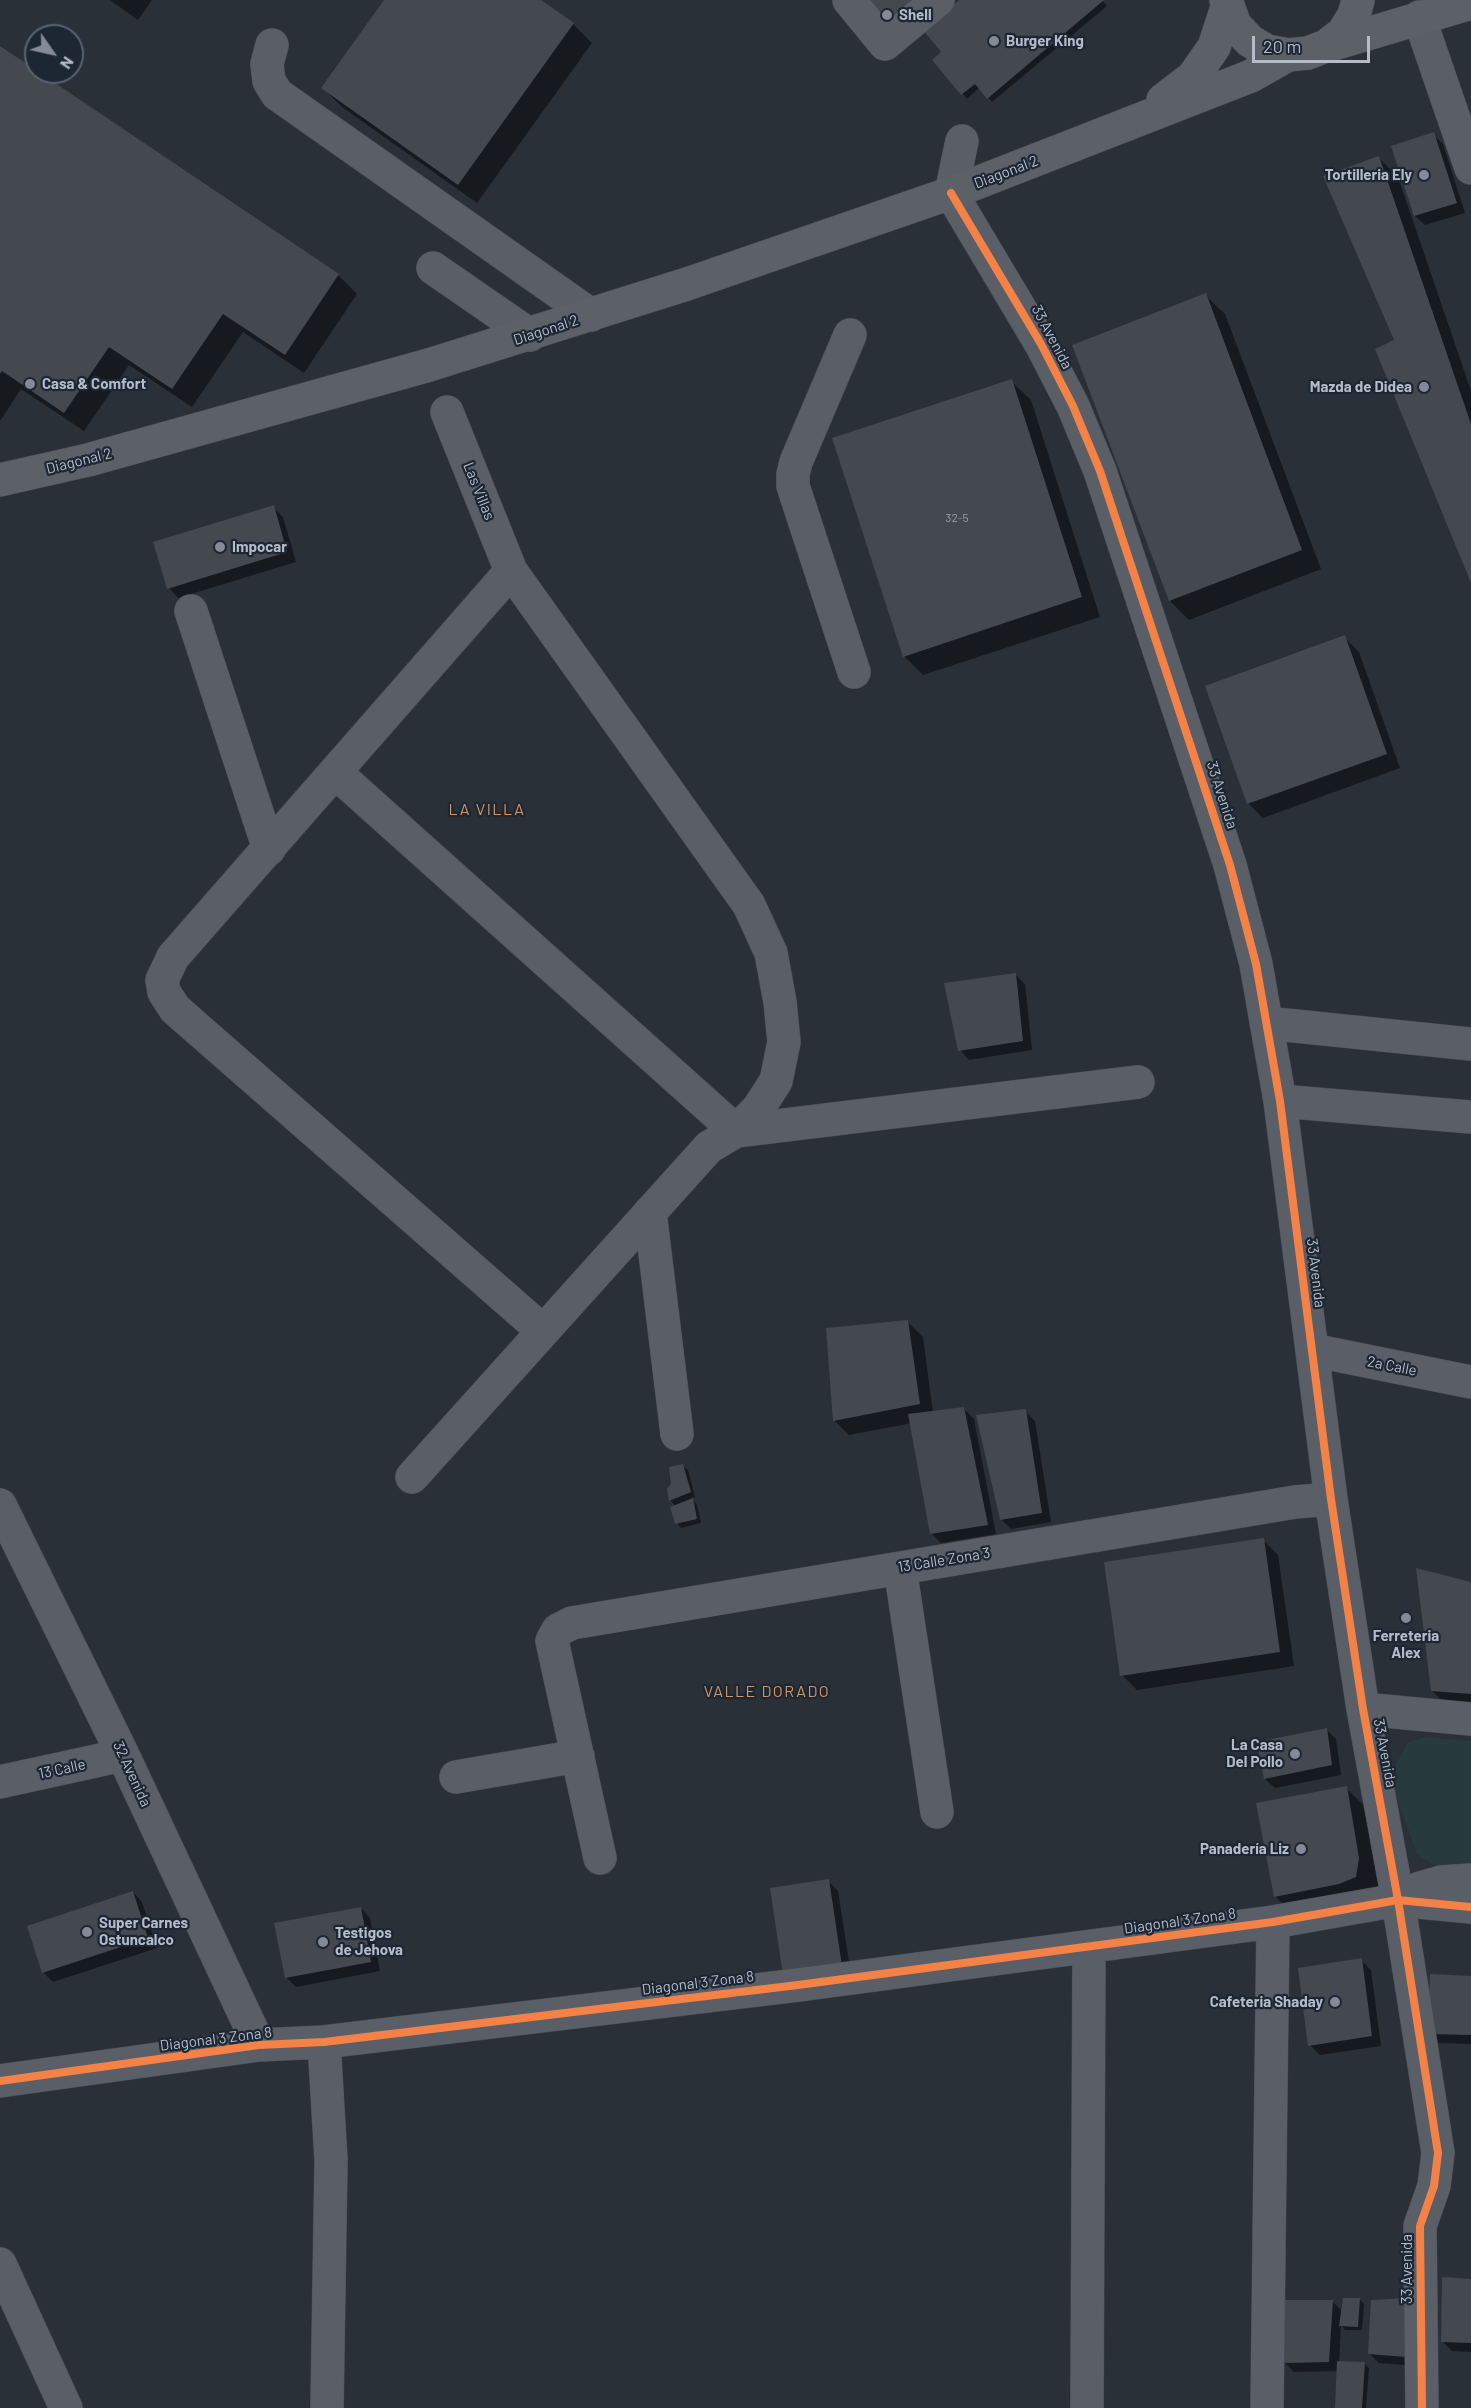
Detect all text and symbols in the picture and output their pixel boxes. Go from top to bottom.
place label: Shell [899,6,932,24]
marker: Shell [880,8,894,22]
north arrow [24,24,84,84]
scale bar [1255,24,1374,62]
place label: Burger King [1006,32,1084,50]
marker: Burger King [987,34,1001,48]
text: 20 m [1263,35,1301,57]
text: N [57,53,79,73]
street label: Diagonal 2 [971,152,1041,192]
place label: Tortilleria Ely [1325,166,1412,184]
marker: Tortilleria Ely [1417,168,1431,182]
street label: 33 Avenida [1028,302,1076,372]
street label: Diagonal 2 [511,311,581,349]
place label: Casa & Comfort [42,375,146,393]
marker: Casa & Comfort [23,377,37,391]
place label: Mazda de Didea [1310,378,1412,396]
marker: Mazda de Didea [1417,380,1431,394]
street label: Diagonal 2 [44,444,114,478]
street label: Las Villas [459,459,499,523]
house number: 32-5 [945,511,969,525]
place label: Impocar [232,538,287,556]
marker: Impocar [213,540,227,554]
street label: 33 Avenida [1203,759,1241,831]
district label: LA VILLA [449,800,525,820]
street label: 33 Avenida [1303,1237,1329,1309]
street label: 2a Calle [1366,1352,1418,1380]
street label: 13 Calle Zona 3 [896,1544,992,1576]
marker: Ferreteria Alex [1399,1611,1413,1625]
place label: Ferreteria Alex [1373,1627,1439,1662]
district label: VALLE DORADO [704,1682,830,1702]
street label: 33 Avenida [1370,1717,1400,1789]
place label: La Casa Del Pollo [1226,1736,1283,1771]
street label: 32 Avenida [109,1738,155,1810]
marker: La Casa Del Pollo [1288,1747,1302,1761]
street label: 13 Calle [37,1755,87,1783]
place label: Panadería Liz [1200,1840,1289,1858]
marker: Panadería Liz [1294,1842,1308,1856]
street label: Diagonal 3 Zona 8 [1123,1904,1237,1938]
place label: Super Carnes Ostuncalco [99,1914,188,1949]
place label: Testigos de Jehova [335,1924,403,1959]
marker: Super Carnes Ostuncalco [80,1925,94,1939]
marker: Testigos de Jehova [316,1935,330,1949]
street label: Diagonal 3 Zona 8 [641,1967,755,1999]
place label: Cafeteria Shaday [1210,1993,1323,2011]
marker: Cafeteria Shaday [1328,1995,1342,2009]
street label: Diagonal 3 Zona 8 [159,2023,273,2055]
street label: 33 Avenida [1398,2234,1416,2304]

